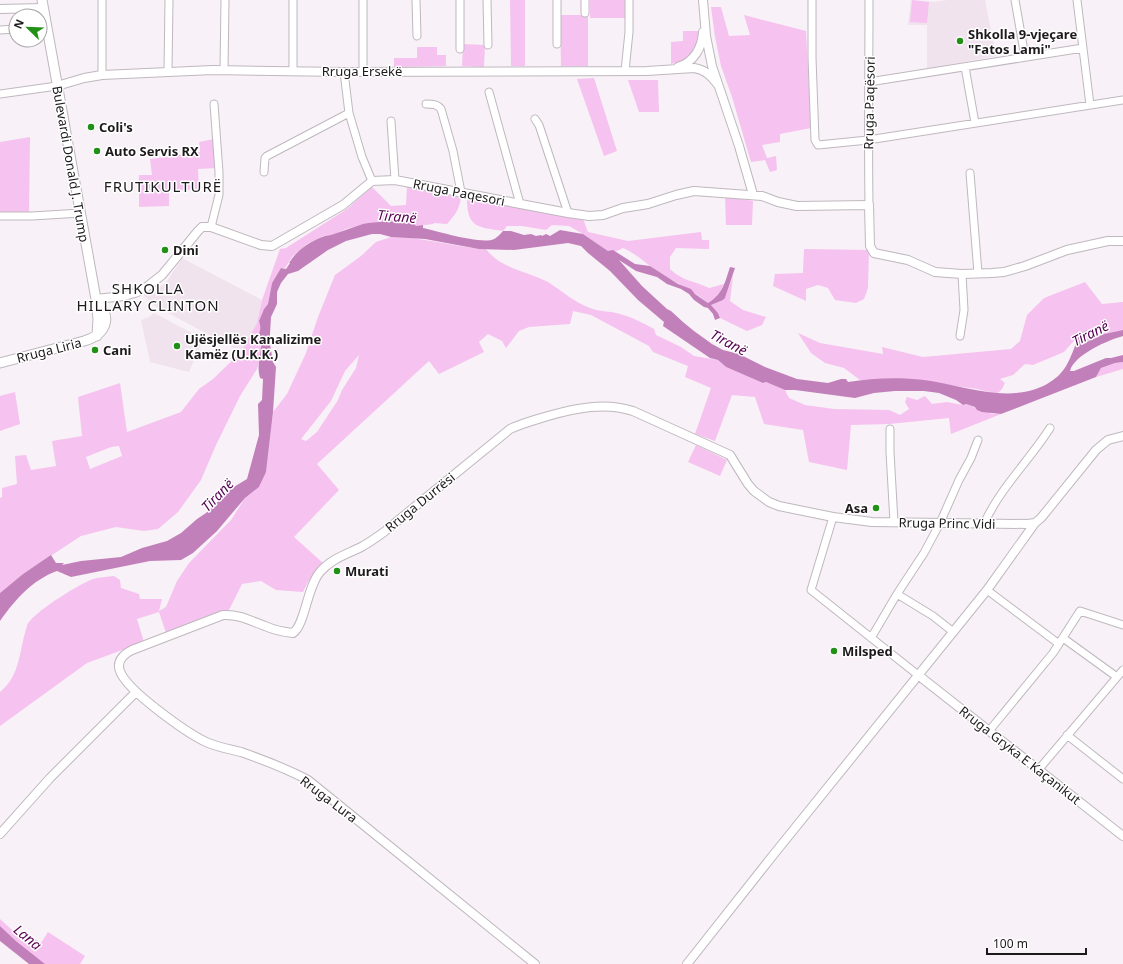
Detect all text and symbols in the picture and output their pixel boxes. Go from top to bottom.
north arrow [8,8,48,48]
text: N [10,17,27,31]
place label: Shkolla 9-vjeçare "Fatos Lami" [968,25,1077,58]
marker: Shkolla 9-vjeçare "Fatos Lami" [955,36,965,46]
street label: Rruga Paqësori [859,56,879,150]
street label: Rruga Ersekë [322,62,402,80]
street label: Bulevardi Donald J. Trump [48,84,94,244]
place label: Coli's [99,118,133,136]
marker: Coli's [86,122,96,132]
place label: Auto Servis RX [105,142,199,160]
marker: Auto Servis RX [92,146,102,156]
street label: Rruga Paqesori [411,174,507,210]
district label: FRUTIKULTURË [104,176,222,196]
water label: Tiranë [377,205,417,227]
place label: Dini [173,241,199,259]
marker: Dini [160,245,170,255]
district label: SHKOLLA HILLARY CLINTON [76,278,220,315]
water label: Tiranë [1068,316,1112,350]
water label: Tiranë [707,324,751,360]
place label: Ujësjellës Kanalizime Kamëz (U.K.K.) [185,330,321,363]
street label: Rruga Liria [15,333,83,367]
place label: Cani [103,341,132,359]
marker: Ujësjellës Kanalizime Kamëz (U.K.K.) [172,341,182,351]
marker: Cani [90,345,100,355]
street label: Rruga Durrësi [381,468,459,536]
water label: Tiranë [197,474,237,516]
place label: Asa [845,499,868,517]
marker: Asa [871,503,881,513]
street label: Rruga Princ Vidi [898,513,996,533]
place label: Murati [345,562,389,580]
marker: Murati [332,566,342,576]
place label: Milsped [842,642,893,660]
marker: Milsped [829,646,839,656]
street label: Rruga Gryka E Kaçanikut [955,702,1085,808]
street label: Rruga Lura [297,772,361,826]
water label: Lana [10,920,46,954]
scale bar [987,930,1086,956]
text: 100 m [993,935,1028,952]

